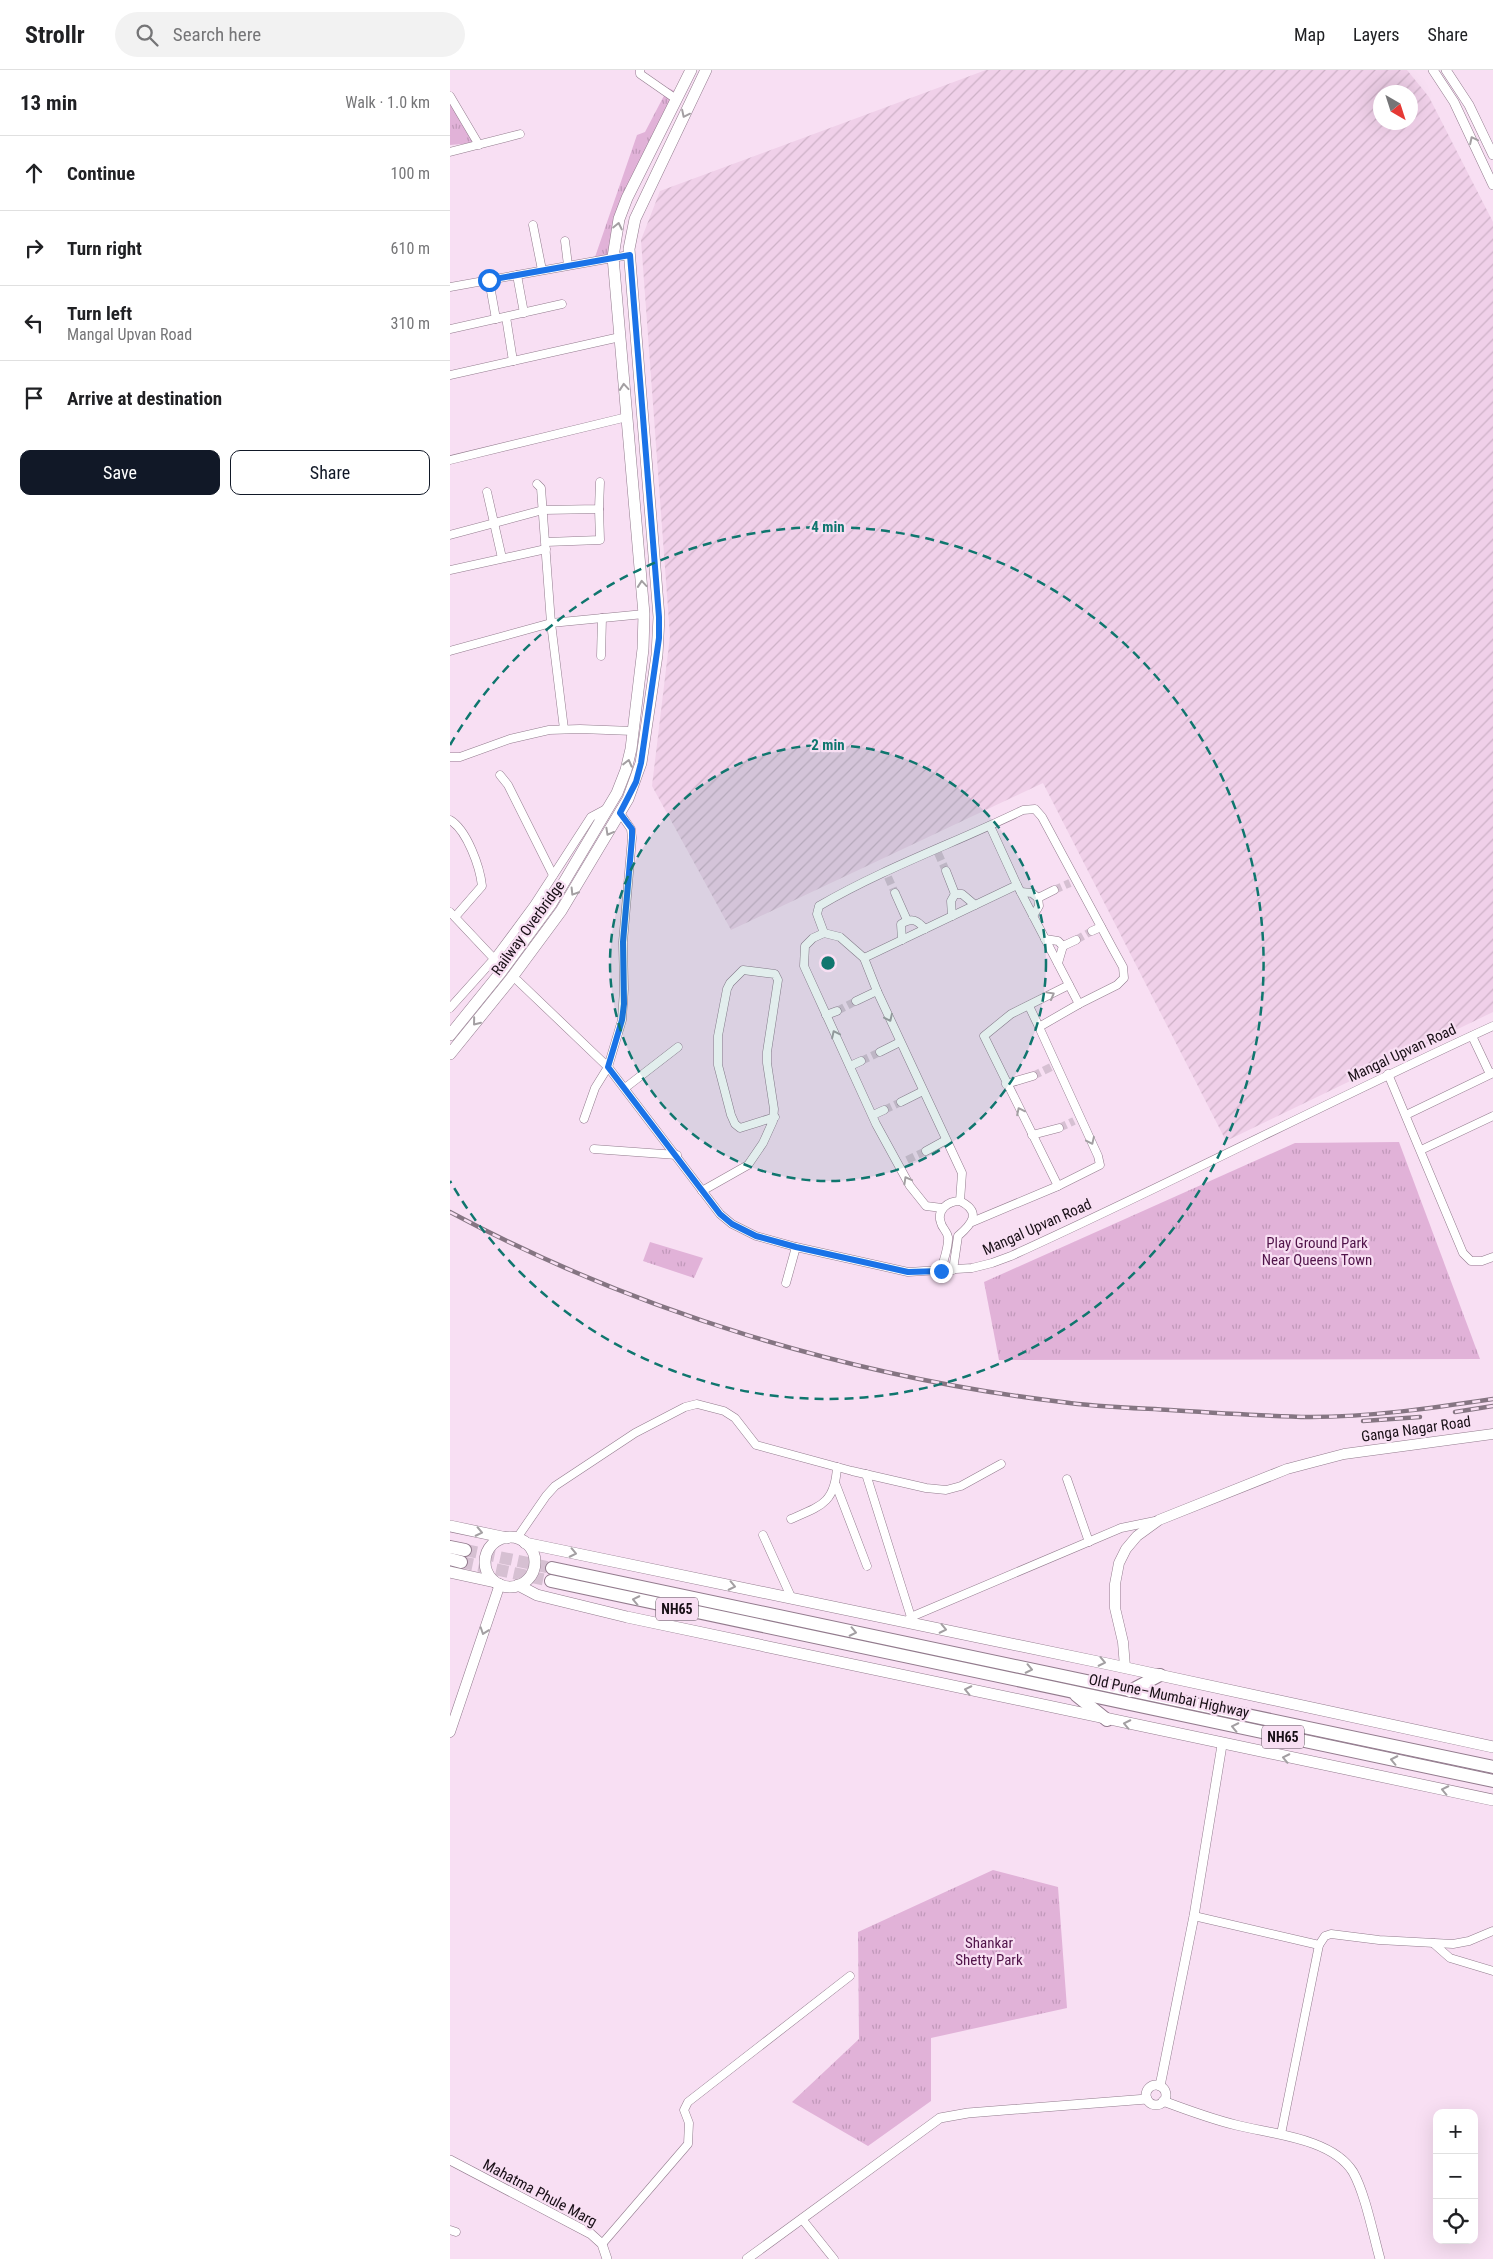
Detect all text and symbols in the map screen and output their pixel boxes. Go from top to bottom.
search box [115,12,465,57]
text: Strollr [25,21,85,49]
icon: search [133,21,161,49]
text: Search here [173,23,261,46]
text: Map [1294,24,1325,45]
text: Layers [1353,24,1400,45]
text: Share [1428,24,1468,45]
north arrow [1373,85,1418,130]
text: 13 min [20,91,77,115]
text: Walk · 1.0 km [345,93,430,112]
one-way arrow [681,109,691,118]
one-way arrow [1469,136,1479,145]
icon: ahead [20,159,48,187]
text: Continue [67,162,135,185]
text: 100 m [391,164,430,183]
one-way arrow [612,221,623,230]
icon: right [20,234,48,262]
text: Turn right [67,237,142,260]
text: 610 m [391,239,430,258]
route start [478,269,501,292]
text: Turn left [67,302,132,325]
icon: left [20,309,48,337]
text: 310 m [391,314,430,333]
text: Mangal Upvan Road [67,325,192,344]
one-way arrow [619,383,630,391]
icon: arrive [20,384,48,412]
text: Arrive at destination [67,387,222,410]
button: Save [20,450,220,495]
button: Share [230,450,430,495]
text: 4 min [811,518,845,536]
one-way arrow [636,580,647,588]
text: 2 min [811,736,845,754]
one-way arrow [622,759,632,767]
one-way arrow [605,826,615,835]
street label: Railway Overbridge [488,877,568,979]
one-way arrow [570,886,580,895]
centre of rings [819,954,837,972]
one-way arrow [1045,991,1054,1001]
one-way arrow [883,1013,893,1022]
one-way arrow [474,1016,482,1025]
street label: Mangal Upvan Road [1345,1020,1459,1086]
one-way arrow [831,1030,842,1039]
one-way arrow [1016,1107,1026,1116]
one-way arrow [1085,1136,1096,1145]
one-way arrow [903,1176,913,1185]
street label: Mangal Upvan Road [980,1195,1094,1259]
park label: Play Ground Park Near Queens Town [1262,1234,1372,1269]
route end [930,1260,953,1283]
street label: Ganga Nagar Road [1360,1412,1472,1446]
one-way arrow [474,1526,483,1537]
one-way arrow [569,1547,577,1557]
one-way arrow [728,1580,736,1591]
one-way arrow [632,1595,641,1606]
road number: NH65 [656,1598,698,1620]
one-way arrow [938,1623,947,1634]
one-way arrow [480,1626,490,1634]
one-way arrow [848,1626,857,1637]
one-way arrow [1097,1656,1106,1667]
one-way arrow [1024,1664,1033,1674]
street label: Old Pune–Mumbai Highway [1087,1670,1251,1722]
one-way arrow [964,1685,973,1696]
one-way arrow [1123,1719,1132,1730]
one-way arrow [1231,1722,1239,1733]
road number: NH65 [1262,1725,1304,1748]
one-way arrow [1282,1753,1291,1764]
one-way arrow [1389,1756,1398,1766]
one-way arrow [1441,1786,1450,1796]
park label: Shankar Shetty Park [955,1934,1023,1969]
map controls [1433,2109,1478,2244]
button: + [1433,2109,1478,2154]
button: − [1433,2154,1478,2199]
street label: Mahatma Phule Marg [480,2155,600,2231]
button: locate [1433,2199,1478,2244]

